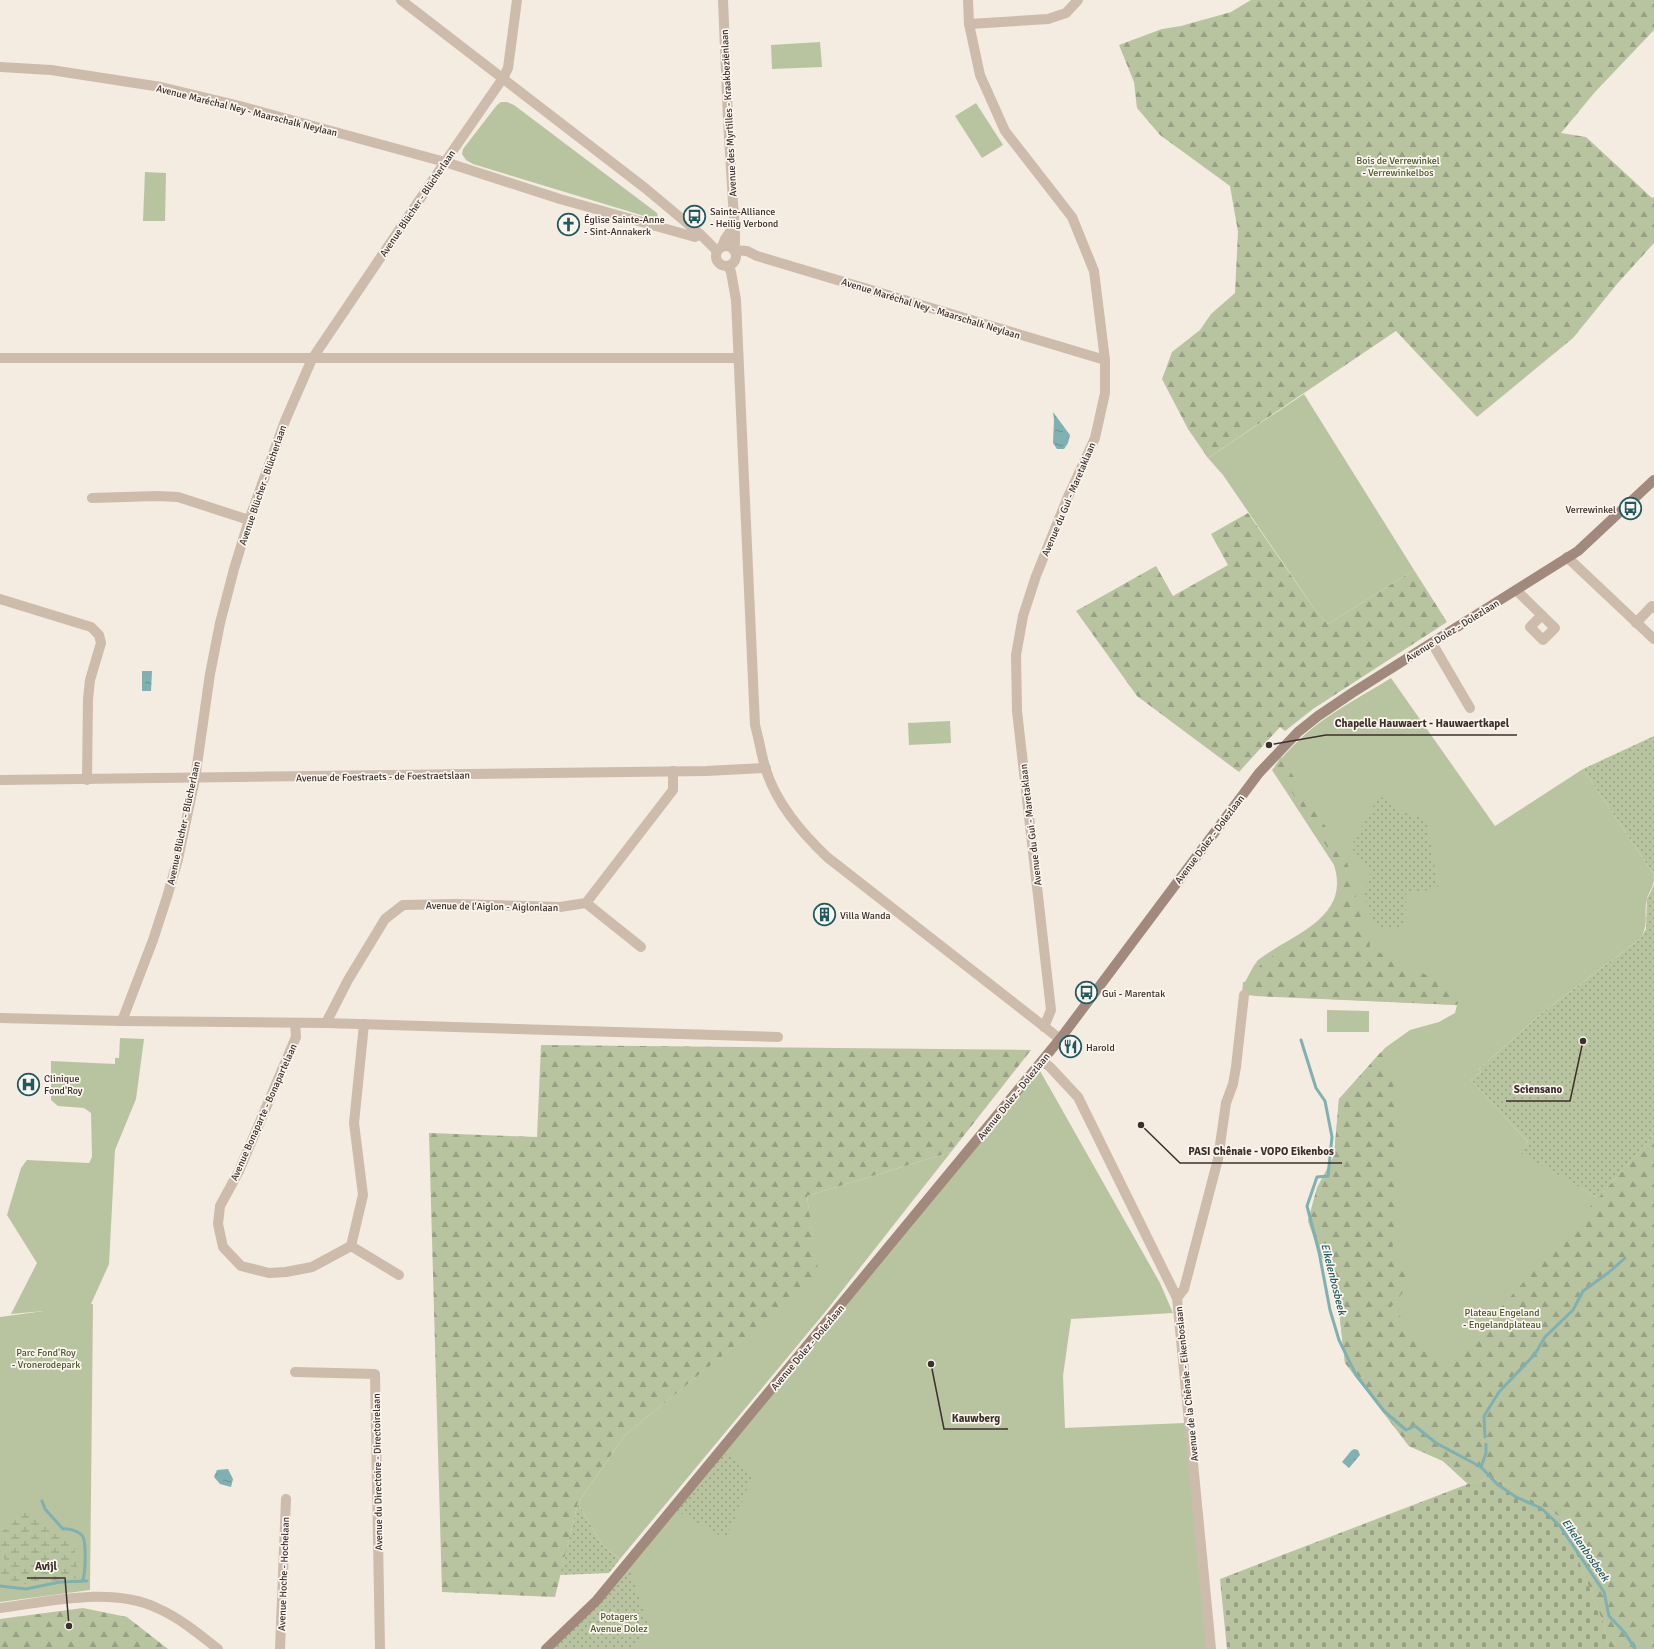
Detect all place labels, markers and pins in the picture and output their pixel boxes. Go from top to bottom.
bus stop icon: Sainte-Alliance - Heilig Verbond [681,204,707,230]
place label: Sainte-Alliance - Heilig Verbond [710,206,778,230]
church icon: Église Sainte-Anne - Sint-Annakerk [556,212,582,238]
place label: Église Sainte-Anne - Sint-Annakerk [584,213,665,238]
bus stop icon: Verrewinkel [1618,496,1644,522]
place label: Verrewinkel [1565,504,1616,516]
callout: Chapelle Hauwaert - Hauwaertkapel [1326,712,1517,735]
building icon: Villa Wanda [811,902,837,928]
place label: Villa Wanda [840,910,891,922]
bus stop icon: Gui - Marentak [1074,980,1100,1006]
place label: Gui - Marentak [1102,988,1165,1000]
restaurant icon: Harold [1058,1034,1084,1060]
place label: Harold [1086,1042,1115,1054]
hospital icon: Clinique Fond'Roy [16,1071,42,1097]
place label: Clinique Fond'Roy [44,1073,83,1097]
callout: Sciensano [1506,1078,1570,1101]
callout: PASI Chênaie - VOPO Eikenbos [1180,1140,1342,1163]
callout: Kauwberg [944,1406,1008,1429]
callout: Avijl [27,1555,65,1578]

